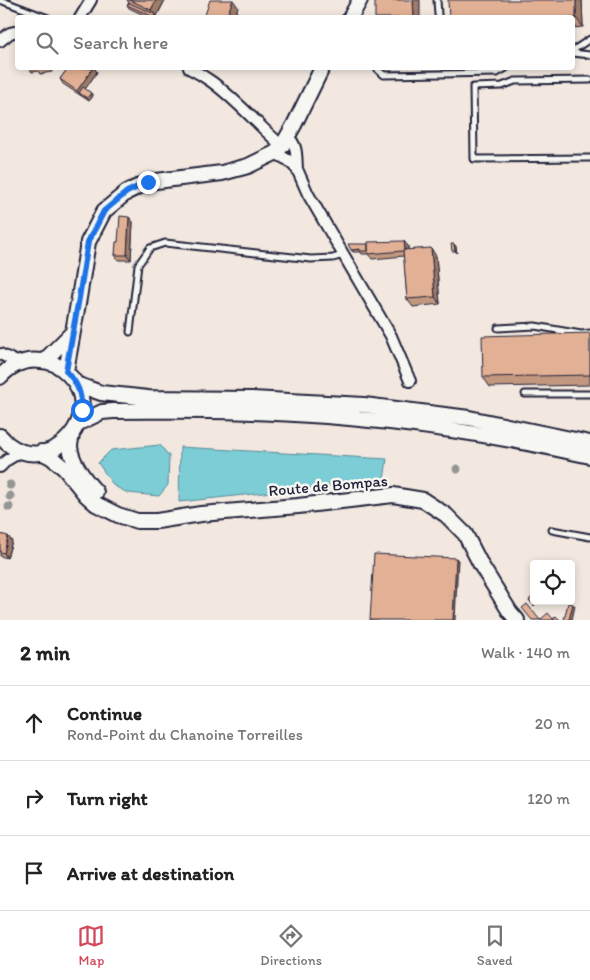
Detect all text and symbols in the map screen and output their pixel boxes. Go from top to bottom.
search box [15,15,575,70]
icon: search [33,29,61,57]
text: Search here [73,31,168,54]
route end [137,171,160,194]
route start [71,399,94,422]
street label: Route de Bompas [268,471,388,500]
map controls [530,560,575,605]
button: locate [530,560,575,605]
text: 2 min [20,640,70,665]
text: Walk · 140 m [481,643,570,662]
text: Continue [67,702,142,725]
icon: ahead [20,709,48,737]
text: 20 m [535,714,570,733]
text: Rond-Point du Chanoine Torreilles [67,725,303,744]
icon: right [20,784,48,812]
text: Turn right [67,787,148,810]
text: 120 m [527,789,570,808]
icon: arrive [20,859,48,887]
text: Arrive at destination [67,862,234,885]
tab: Map [77,922,105,969]
tab: Directions [260,922,322,969]
tab: Saved [477,922,513,969]

